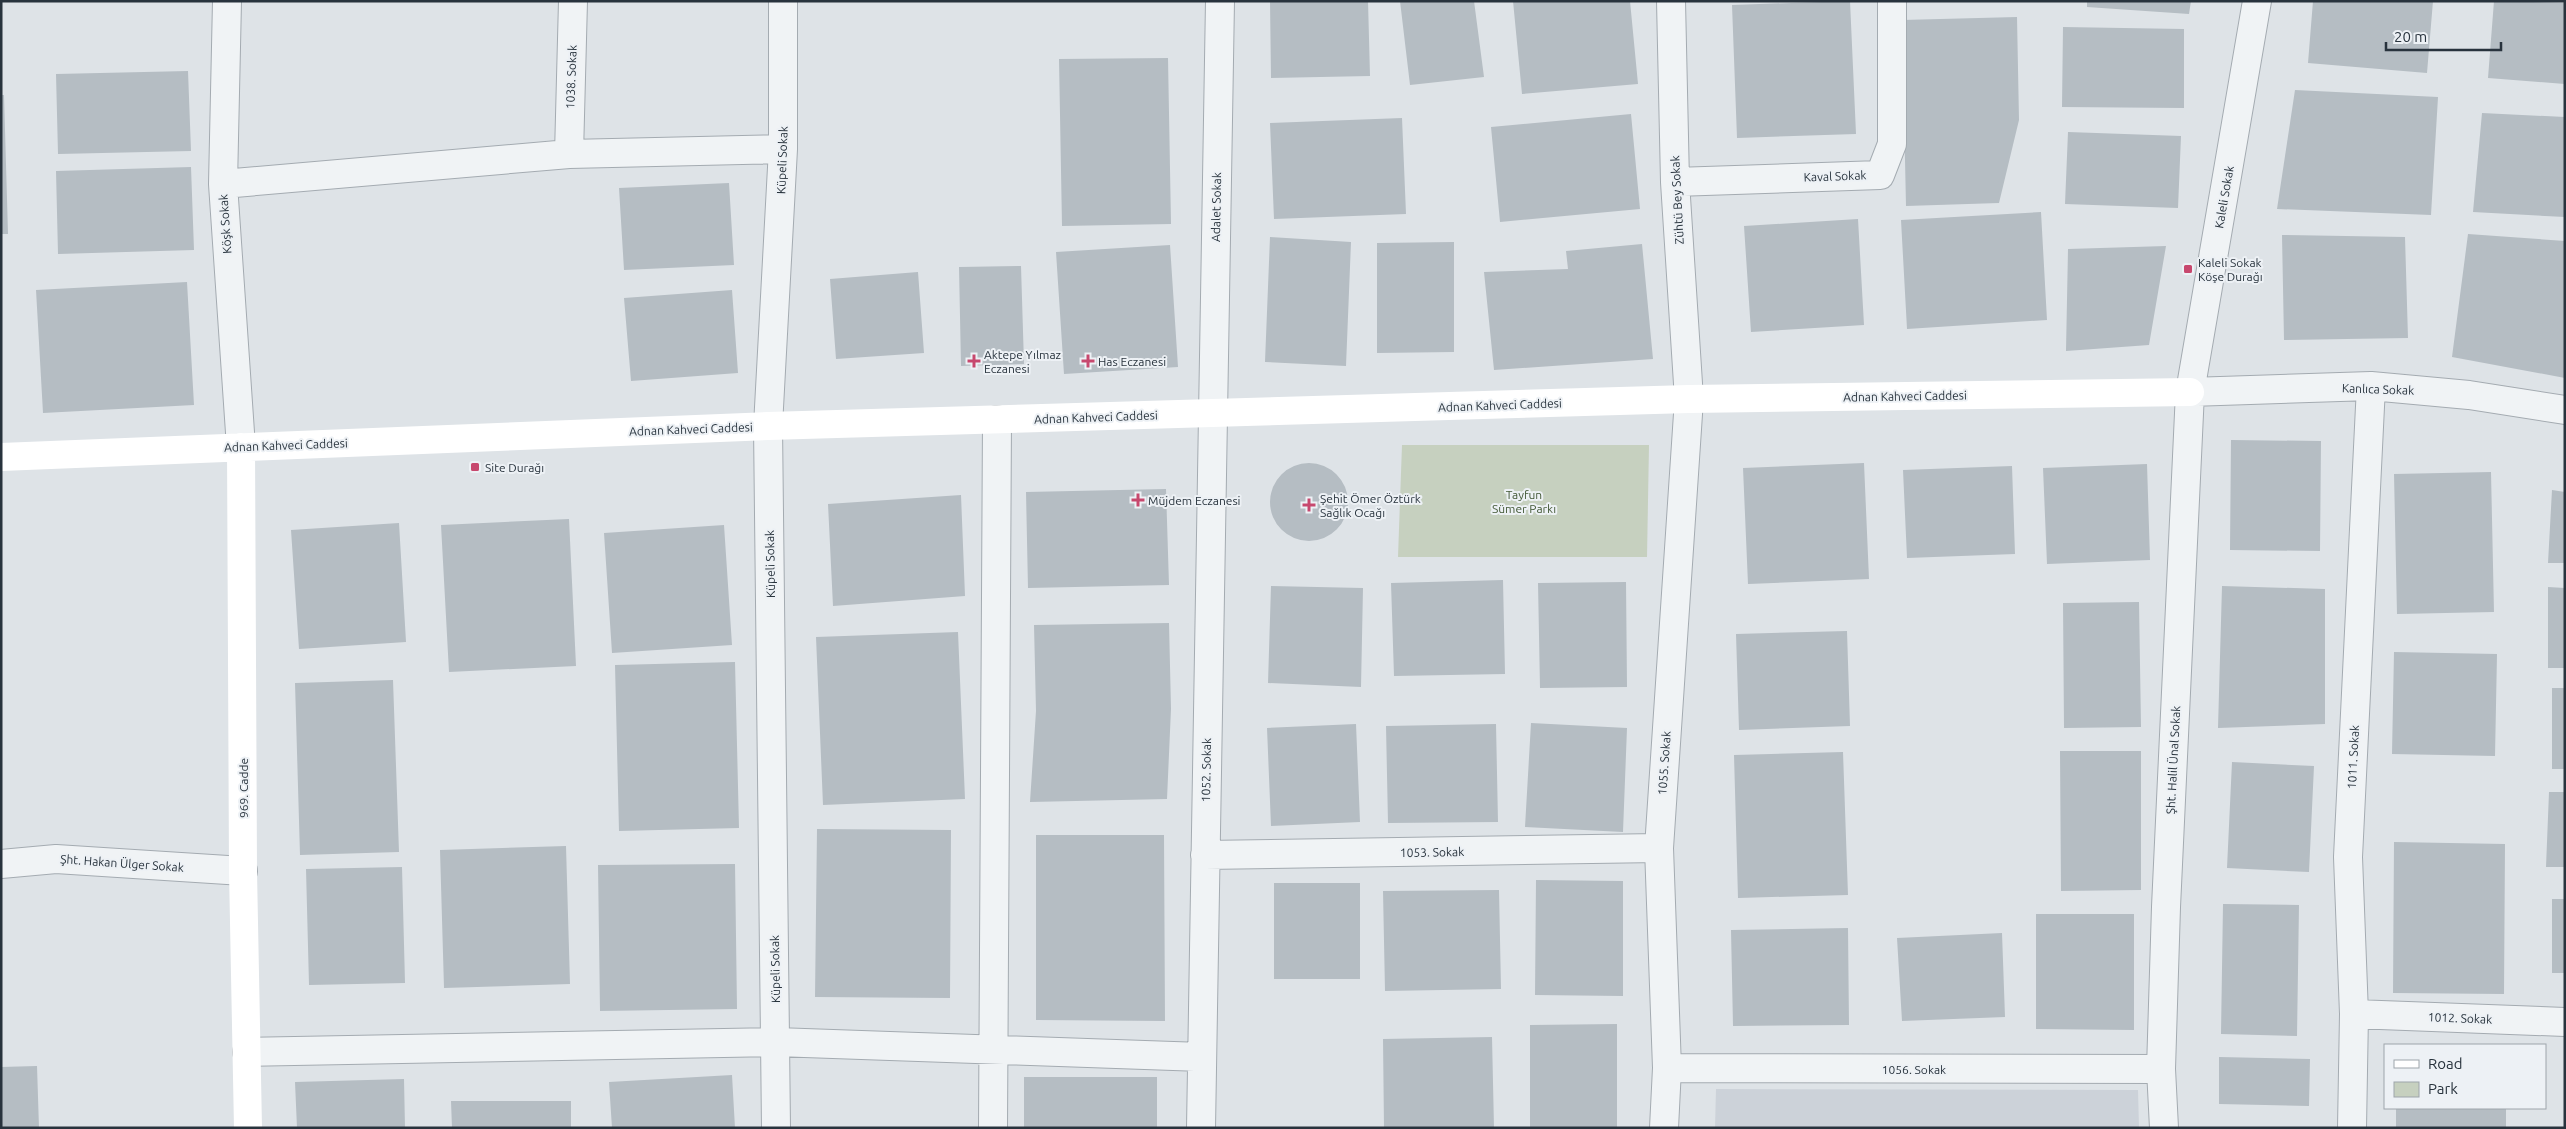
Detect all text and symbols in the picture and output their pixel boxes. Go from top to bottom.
scale bar [2386,20,2501,52]
text: 20 m [2394,28,2427,45]
street label: 1038. Sokak [563,45,579,109]
street label: Küpeli Sokak [774,126,790,194]
street label: Zühtü Bey Sokak [1668,155,1686,245]
street label: Kaleli Sokak [2212,165,2236,229]
street label: Kaval Sokak [1803,168,1867,184]
street label: Adalet Sokak [1209,172,1223,242]
street label: Köşk Sokak [216,194,234,254]
place label: Kaleli Sokak Köşe Durağı [2198,256,2263,283]
marker: Kaleli Sokak Köşe Durağı [2182,263,2194,275]
place label: Aktepe Yılmaz Eczanesi [984,348,1062,375]
marker: Aktepe Yılmaz Eczanesi [968,355,980,367]
marker: Has Eczanesi [1082,355,1094,367]
place label: Has Eczanesi [1098,355,1166,368]
street label: Kanlıca Sokak [2342,381,2414,397]
street label: Adnan Kahveci Caddesi [1843,388,1967,404]
street label: Adnan Kahveci Caddesi [1438,396,1562,414]
street label: Adnan Kahveci Caddesi [1034,408,1158,426]
street label: Adnan Kahveci Caddesi [629,420,753,438]
street label: Adnan Kahveci Caddesi [224,436,348,454]
marker: Site Durağı [469,461,481,473]
place label: Site Durağı [485,461,544,474]
park label: Tayfun Sümer Parkı [1492,488,1556,515]
place label: Şehit Ömer Öztürk Sağlık Ocağı [1320,492,1421,519]
marker: Müjdem Eczanesi [1132,494,1144,506]
place label: Müjdem Eczanesi [1148,494,1241,507]
marker: Şehit Ömer Öztürk Sağlık Ocağı [1302,498,1316,512]
street label: Küpeli Sokak [763,530,777,598]
street label: Şht. Halil Ünal Sokak [2164,705,2182,815]
street label: 1011. Sokak [2345,725,2361,789]
street label: 1055. Sokak [1655,730,1673,796]
street label: 1052. Sokak [1199,738,1213,802]
street label: 969. Cadde [237,758,250,818]
street label: 1053. Sokak [1400,845,1464,859]
street label: Şht. Hakan Ülger Sokak [60,852,184,874]
street label: Küpeli Sokak [768,935,782,1003]
street label: 1012. Sokak [2428,1010,2492,1026]
legend [2384,1044,2546,1109]
text: Road [2428,1055,2463,1072]
street label: 1056. Sokak [1882,1063,1946,1076]
text: Park [2428,1080,2458,1097]

